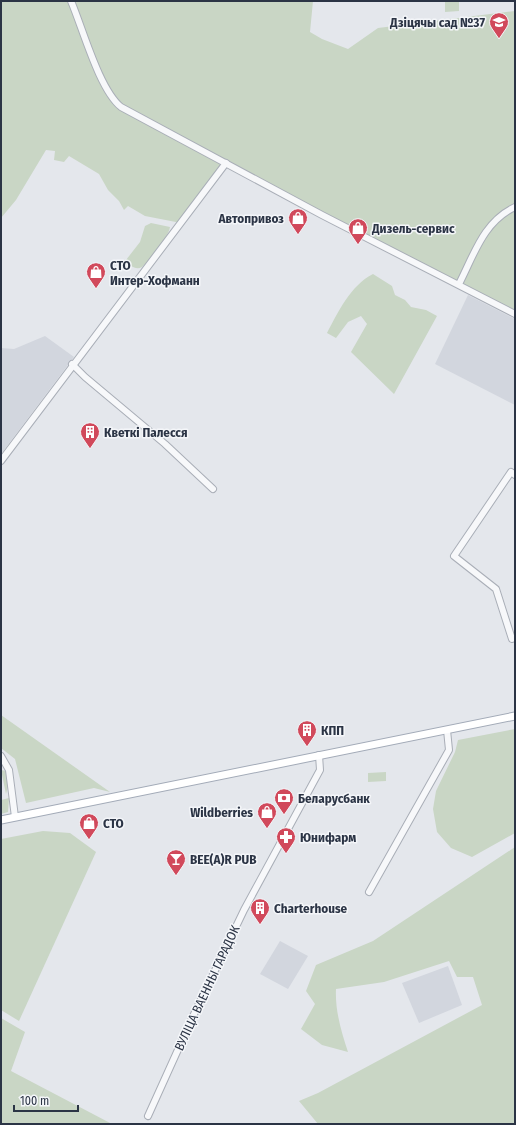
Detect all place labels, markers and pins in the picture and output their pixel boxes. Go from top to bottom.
school or university icon: Дзіцячы сад №37 [488,11,510,39]
place label: Дзіцячы сад №37 [389,15,485,30]
shop icon: Автопривоз [287,207,309,235]
place label: Автопривоз [218,211,284,226]
shop icon: Дизель-сервис [347,217,369,245]
place label: Дизель-сервис [371,221,455,236]
place label: СТО Интер-Хофманн [110,258,200,288]
shop icon: СТО Интер-Хофманн [85,261,107,289]
building icon: Кветкі Палесся [79,421,101,449]
place label: Кветкі Палесся [104,425,188,440]
building icon: КПП [296,719,318,747]
place label: КПП [321,723,344,738]
bank icon: Беларусбанк [273,787,295,815]
place label: Беларусбанк [298,791,370,806]
shop icon: Wildberries [256,801,278,829]
place label: Wildberries [190,805,253,820]
shop icon: СТО [78,812,100,840]
place label: СТО [103,816,124,831]
pharmacy icon: Юнифарм [275,826,297,854]
place label: Юнифарм [300,830,356,845]
bar icon: BEE(A)R PUB [165,848,187,876]
place label: BEE(A)R PUB [190,852,256,867]
building icon: Charterhouse [249,897,271,925]
place label: Charterhouse [274,901,348,916]

